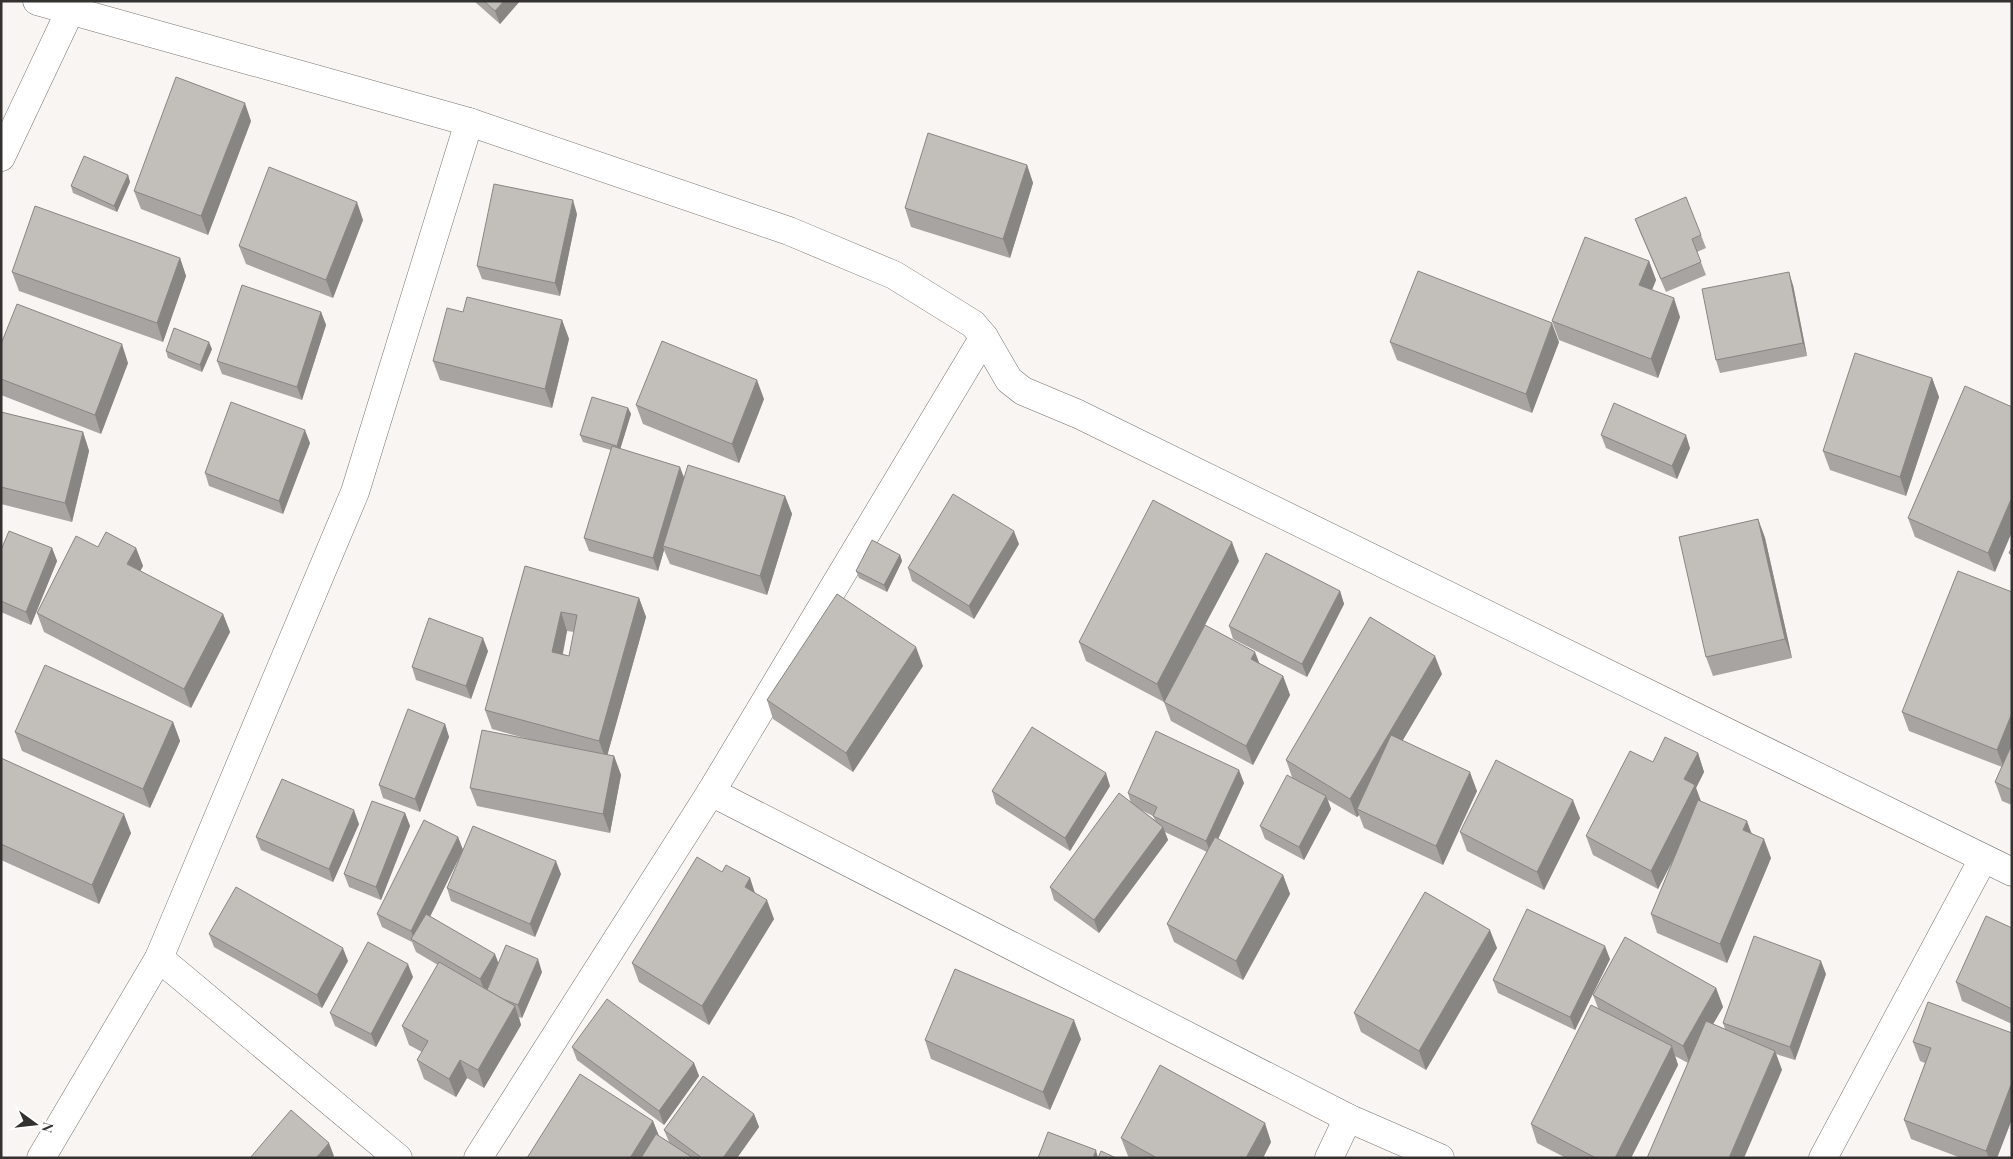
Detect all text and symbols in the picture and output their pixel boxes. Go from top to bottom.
north arrow [10,1099,60,1149]
text: N [38,1120,59,1135]

